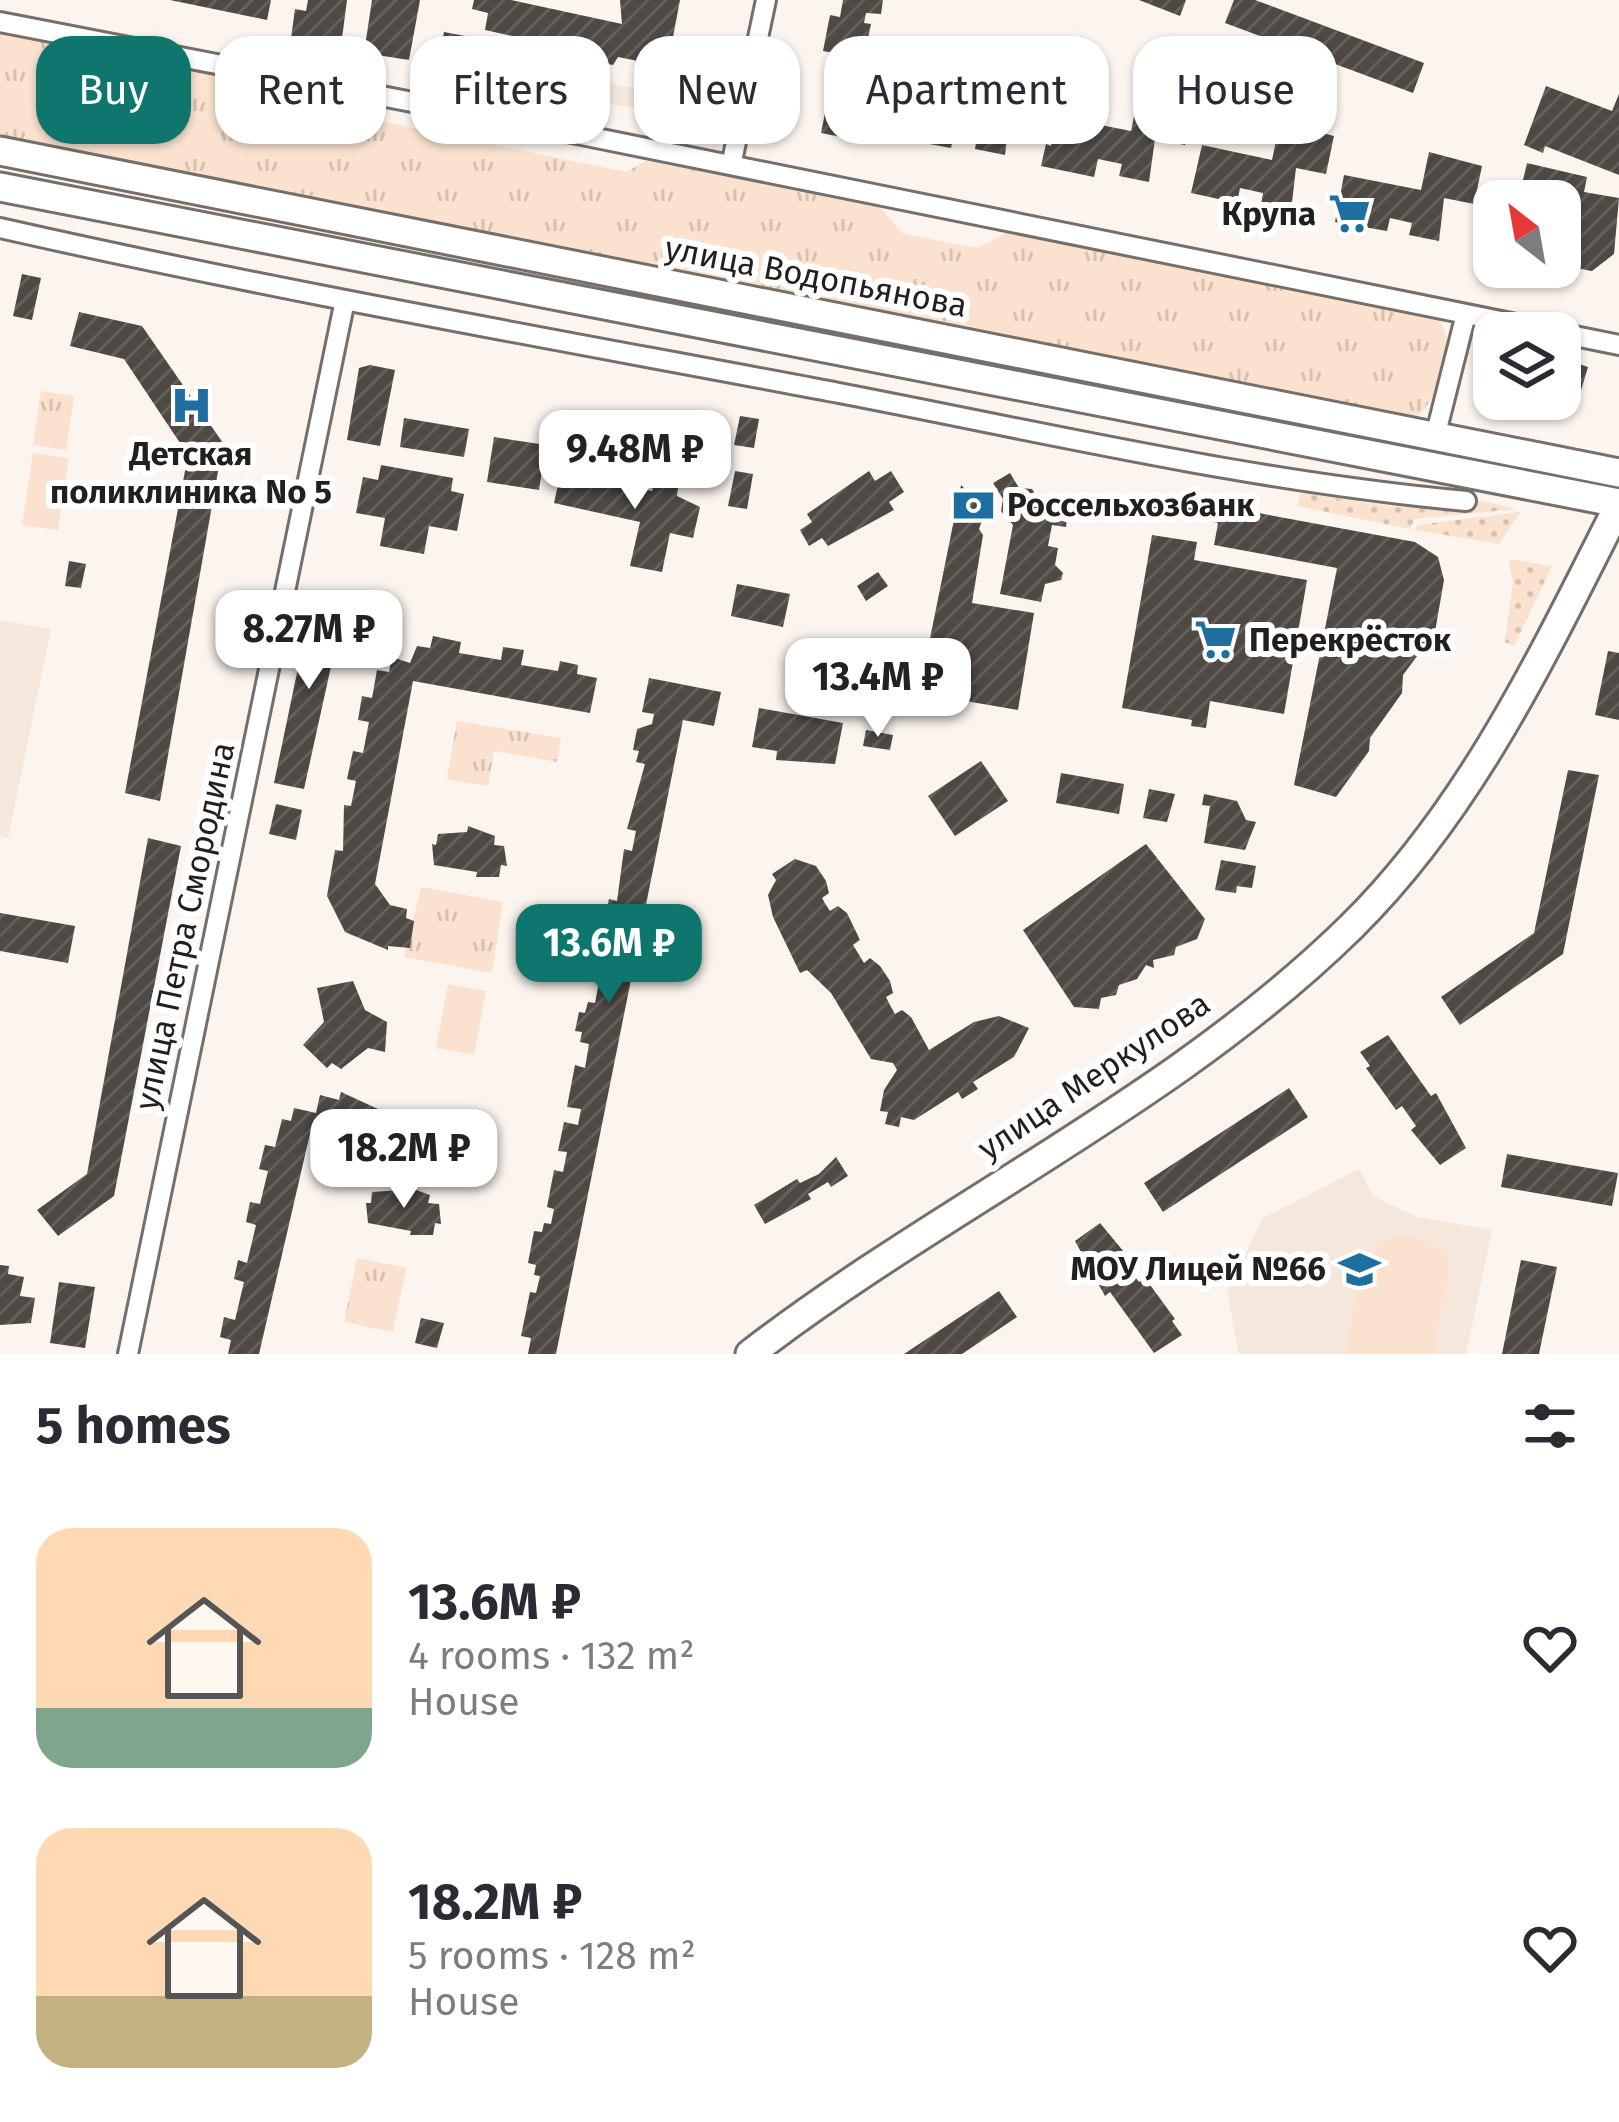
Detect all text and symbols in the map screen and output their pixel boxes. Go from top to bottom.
chip: Buy [36,36,191,144]
chip: Rent [215,36,386,144]
chip: Filters [410,36,610,144]
chip: New [634,36,800,144]
chip: Apartment [824,36,1109,144]
chip: House [1133,36,1337,144]
north arrow [1473,180,1581,288]
map controls [1473,180,1581,420]
supermarket icon: Крупа [1327,191,1373,237]
place label: Крупа [1222,194,1316,234]
street label: улица Водопьянова [662,228,970,326]
button: layers [1473,312,1581,420]
hospital icon: Детская поликлиника No 5 [168,383,214,429]
pin: 9.48M ₽ [524,410,746,512]
text: 9.48M ₽ [566,426,704,472]
place label: Детская поликлиника No 5 [50,434,332,512]
bank icon: Россельхозбанк [950,482,996,528]
place label: Россельхозбанк [1007,485,1255,525]
pin: 8.27M ₽ [198,590,420,692]
text: 8.27M ₽ [242,606,376,652]
supermarket icon: Перекрёсток [1192,617,1238,663]
place label: Перекрёсток [1249,620,1452,660]
pin: 13.4M ₽ [767,638,989,740]
text: 13.4M ₽ [812,654,944,700]
street label: улица Петра Смородина [126,738,244,1114]
pin: 13.6M ₽ [498,904,720,1006]
text: 13.6M ₽ [543,920,675,966]
street label: улица Меркулова [970,984,1218,1168]
pin: 18.2M ₽ [293,1109,515,1211]
text: 18.2M ₽ [337,1125,471,1171]
school or university icon: МОУ Лицей №66 [1337,1246,1383,1292]
place label: МОУ Лицей №66 [1071,1249,1326,1289]
icon: filters [1517,1393,1583,1459]
text: 5 homes [36,1395,231,1457]
text: 13.6M ₽ [408,1571,581,1633]
icon: home [132,1576,276,1720]
icon: heart [1517,1615,1583,1681]
text: 4 rooms · 132 m² [408,1633,695,1679]
text: House [408,1679,519,1725]
text: 18.2M ₽ [408,1871,582,1933]
icon: home [132,1876,276,2020]
icon: heart [1517,1915,1583,1981]
text: 5 rooms · 128 m² [408,1933,696,1979]
text: House [408,1979,519,2025]

